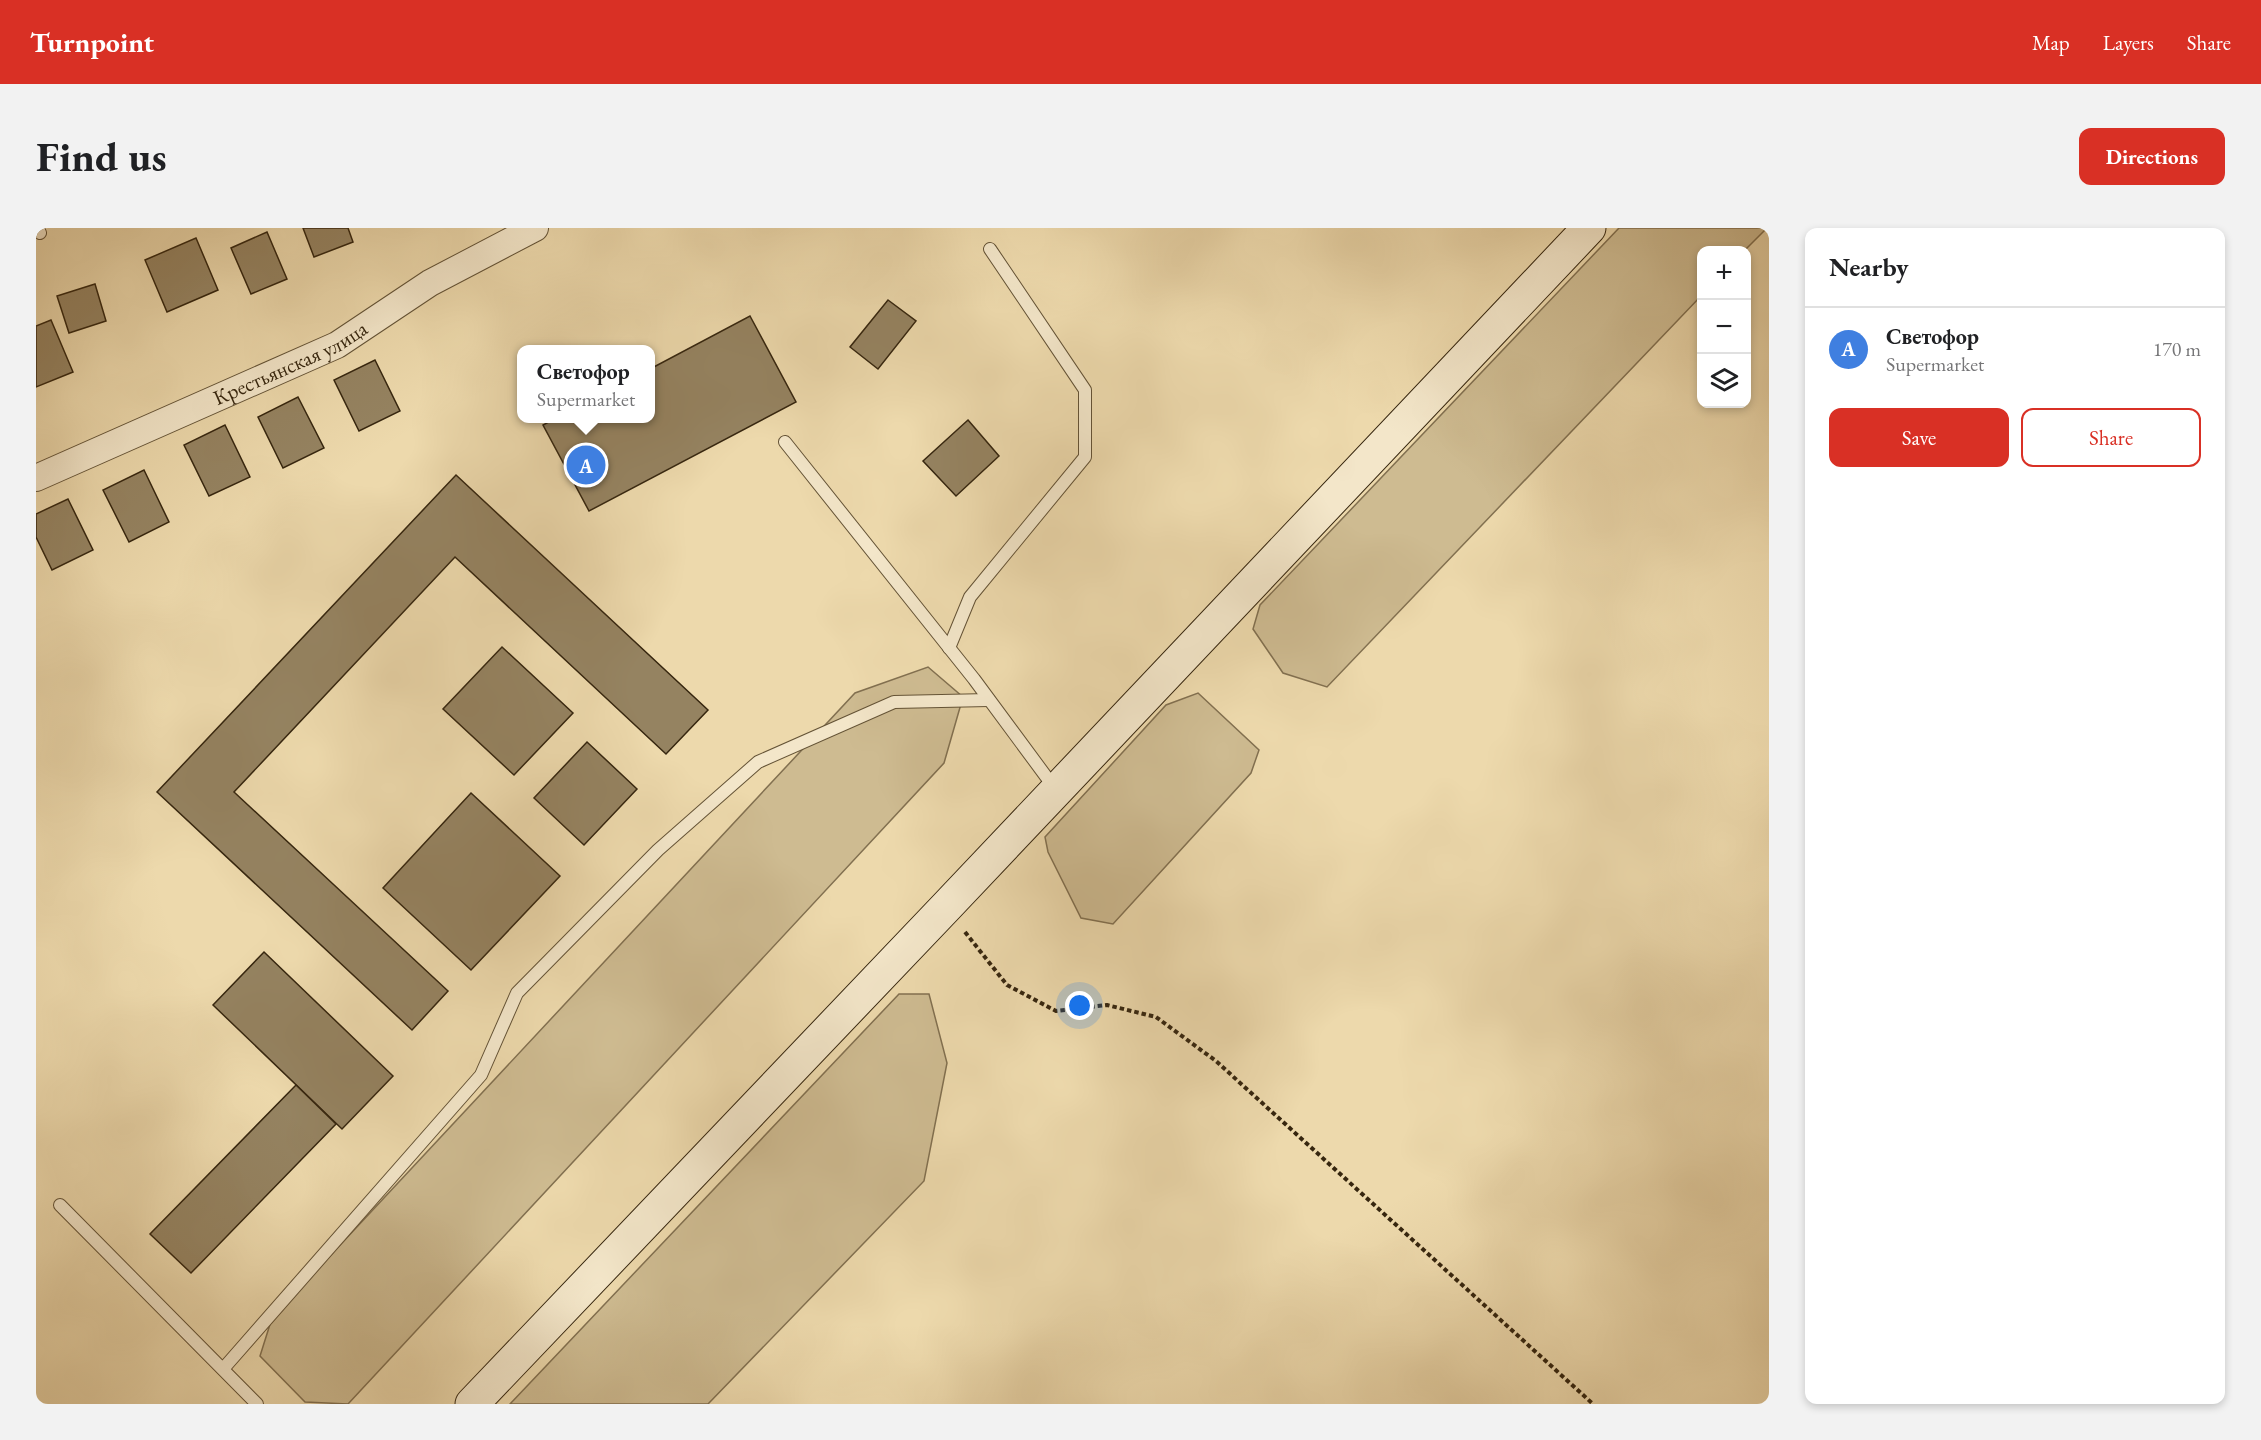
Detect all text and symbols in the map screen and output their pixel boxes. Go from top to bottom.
text: Turnpoint [30,24,154,60]
text: Map [2032,29,2070,56]
text: Layers [2103,29,2154,56]
text: Share [2187,29,2231,56]
button: Directions [2079,128,2225,185]
text: Find us [36,129,167,184]
map controls [1697,246,1751,408]
button: + [1697,246,1751,300]
text: Nearby [1829,250,1909,284]
button: − [1697,300,1751,354]
street label: Крестьянская улица [209,314,373,411]
text: Светофор [1886,322,1979,351]
text: A [1841,336,1856,362]
text: 170 m [2153,336,2201,362]
popup [517,345,655,423]
text: Supermarket [1886,351,1984,377]
button: layers [1697,354,1751,408]
text: Светофор [537,357,630,386]
text: Supermarket [537,386,635,412]
button: Save [1829,408,2009,467]
button: Share [2021,408,2201,467]
pin: A [566,442,606,488]
your location [1065,991,1094,1020]

